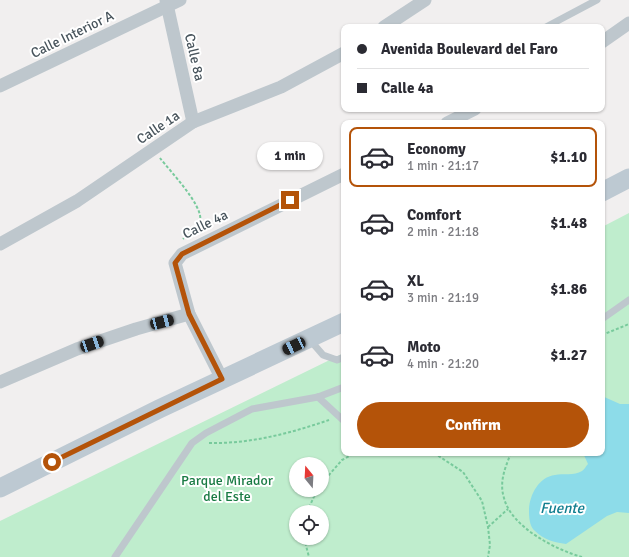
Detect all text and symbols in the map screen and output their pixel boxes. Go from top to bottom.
street label: Calle Interior A [28,7,117,62]
street label: Calle 8a [181,32,208,82]
text: Avenida Boulevard del Faro [381,40,558,58]
text: Calle 4a [381,79,433,97]
street label: Calle 1a [134,107,183,148]
icon: car [359,139,395,175]
text: Economy [407,140,466,158]
callout: 1 min [257,142,323,170]
text: 1 min [274,148,306,164]
text: $1.10 [550,148,587,166]
text: 1 min · 21:17 [407,158,479,174]
route end [281,191,299,209]
icon: car [359,205,395,241]
street label: Calle 4a [180,206,231,243]
text: Comfort [407,206,461,224]
text: $1.48 [550,214,587,232]
text: 2 min · 21:18 [407,224,479,240]
icon: car [359,271,395,307]
text: XL [407,272,424,290]
text: $1.86 [550,280,587,298]
text: 3 min · 21:19 [407,290,479,306]
car [149,313,175,331]
car [79,334,105,354]
car [281,335,307,357]
icon: car [359,337,395,373]
text: Moto [407,338,441,356]
text: $1.27 [550,346,587,364]
text: 4 min · 21:20 [407,356,479,372]
button: Confirm [357,402,589,448]
route start [43,453,61,471]
north arrow [289,457,329,497]
map controls [289,457,329,545]
park label: Parque Mirador del Este [181,472,274,505]
water label: Fuente [540,499,585,517]
button: locate [289,505,329,545]

